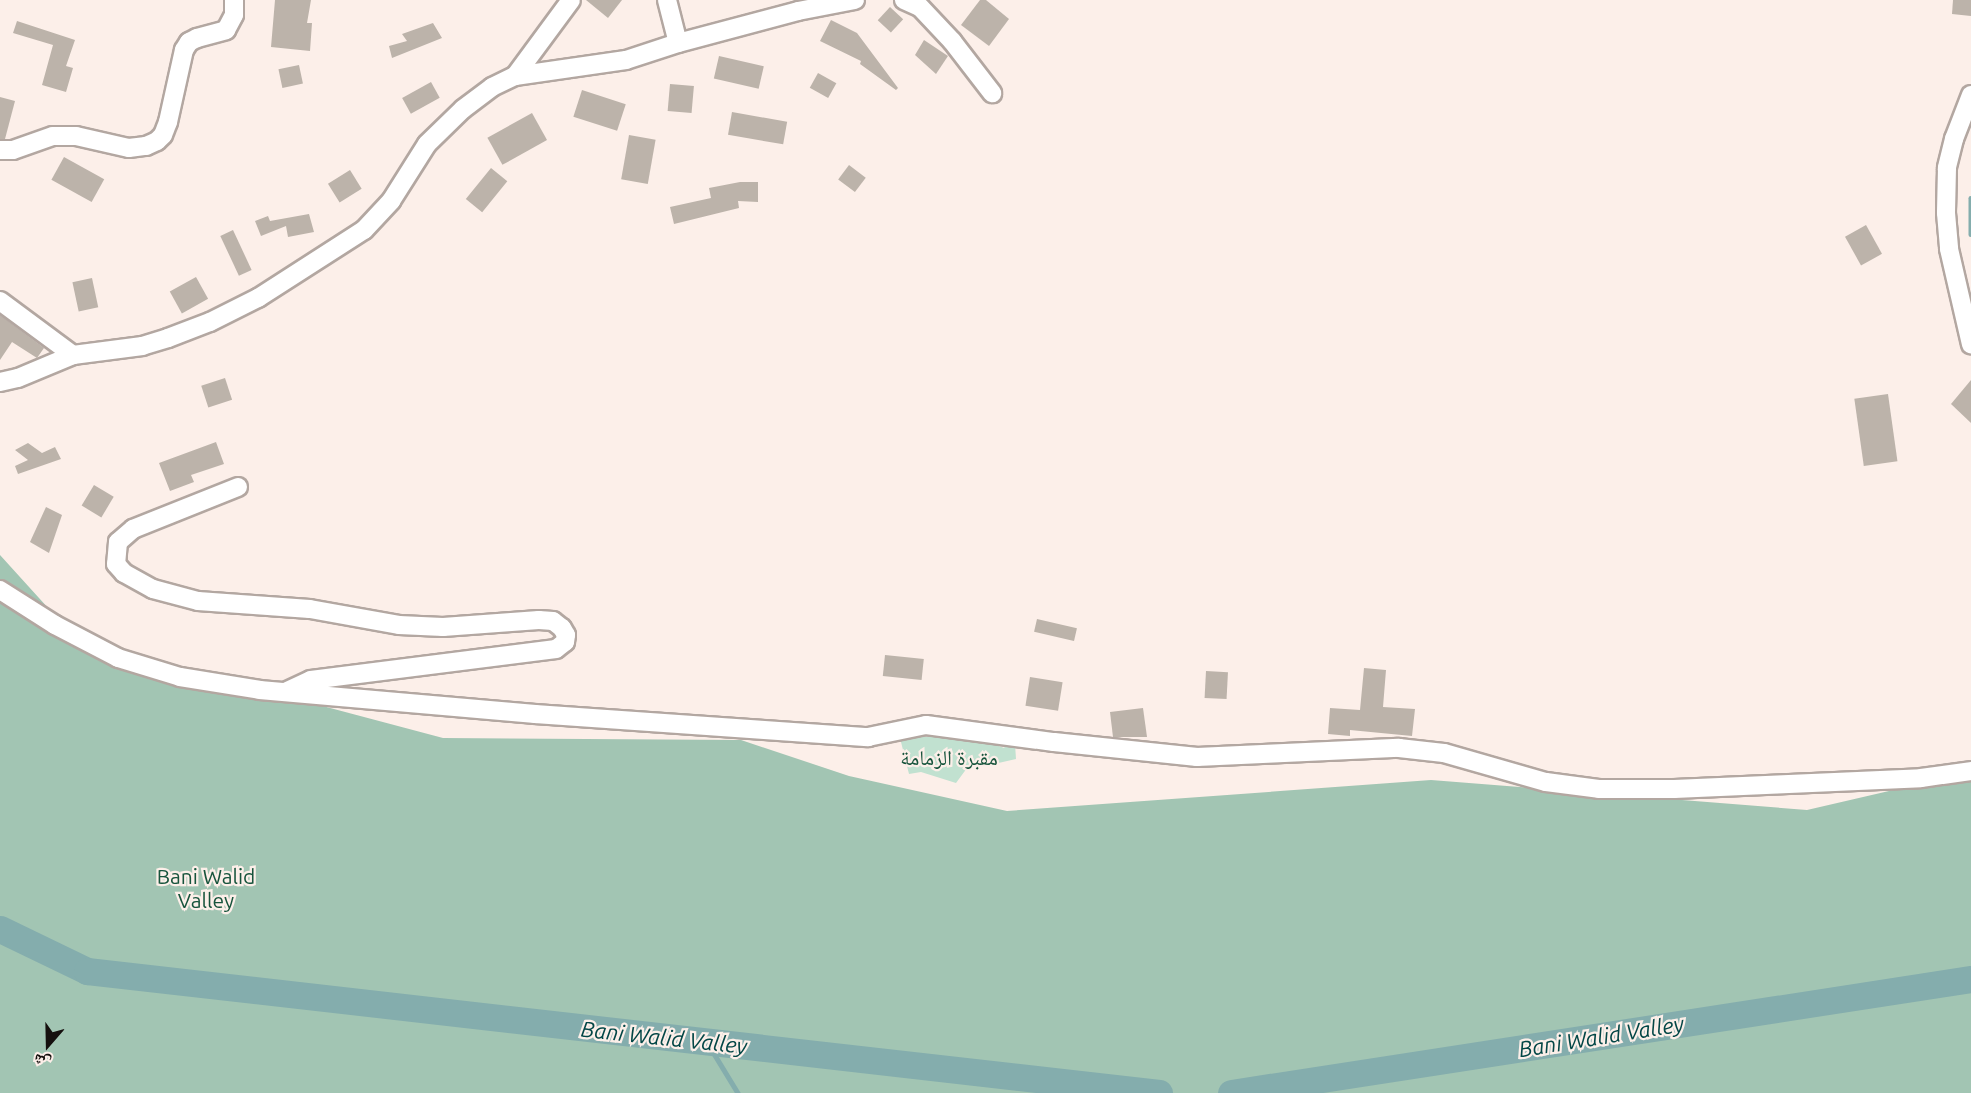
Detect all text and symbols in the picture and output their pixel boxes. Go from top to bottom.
park label: مقبرة الزمامة [900,744,998,770]
park label: Bani Walid Valley [157,863,255,913]
water label: Bani Walid Valley [1517,1010,1685,1062]
north arrow [18,1015,78,1075]
water label: Bani Walid Valley [580,1015,748,1059]
text: ش [31,1051,53,1073]

